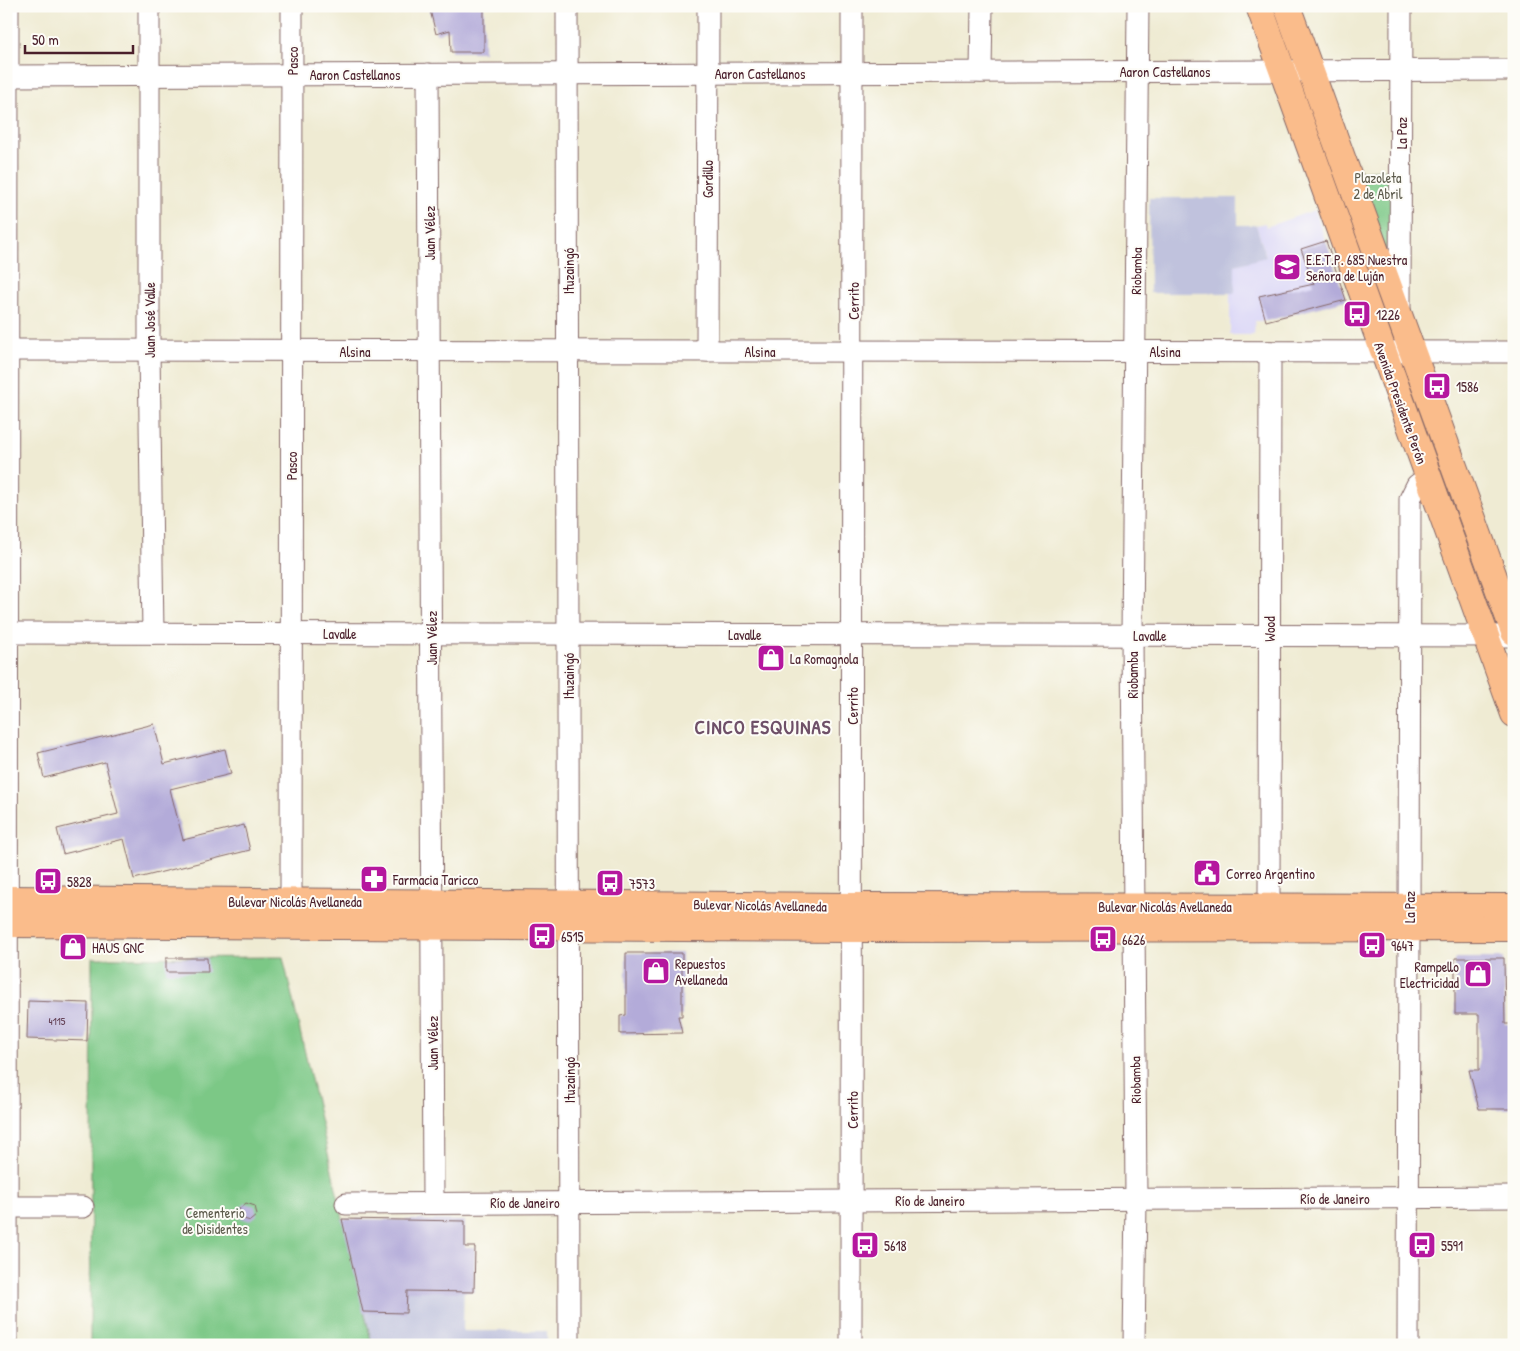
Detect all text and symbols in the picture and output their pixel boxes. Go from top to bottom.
scale bar [25,22,132,54]
text: 50 m [32,29,59,50]
street label: Pasco [283,46,302,75]
street label: Aaron Castellanos [1120,62,1210,81]
street label: Aaron Castellanos [715,64,805,83]
street label: Aaron Castellanos [310,65,400,84]
street label: La Paz [1392,117,1411,149]
street label: Gordillo [698,160,717,198]
park label: Plazoleta 2 de Abril [1354,168,1403,203]
street label: Juan Vélez [420,206,439,260]
street label: Ituzaingó [559,247,579,294]
street label: Riobamba [1126,247,1146,295]
place label: E.E.T.P. 685 Nuestra Señora de Luján [1306,250,1408,286]
school or university icon: E.E.T.P. 685 Nuestra Señora de Luján [1272,252,1302,282]
street label: Juan José Valle [140,282,159,358]
street label: Cerrito [844,282,863,320]
bus stop icon: 1226 [1342,299,1372,329]
place label: 1226 [1376,305,1400,324]
street label: Avenida Presidente Perón [1370,339,1432,467]
street label: Alsina [340,342,371,361]
street label: Alsina [745,342,776,361]
street label: Alsina [1150,342,1181,361]
bus stop icon: 1586 [1422,371,1452,401]
place label: 1586 [1456,377,1479,396]
street label: Pasco [282,451,301,480]
street label: Juan Vélez [422,611,441,665]
street label: Wood [1260,616,1279,642]
street label: Lavalle [323,624,357,643]
street label: Lavalle [728,625,762,644]
street label: Lavalle [1133,626,1167,645]
shop icon: La Romagnola [756,643,786,673]
place label: La Romagnola [790,649,859,669]
street label: Riobamba [1123,651,1142,699]
street label: Ituzaingó [559,652,579,699]
street label: Cerrito [843,687,862,725]
district label: CINCO ESQUINAS [695,714,831,740]
public building icon: Correo Argentino [1192,858,1222,888]
pharmacy icon: Farmacia Taricco [359,864,389,894]
place label: Correo Argentino [1226,864,1315,884]
bus stop icon: 5828 [33,866,63,896]
bus stop icon: 7573 [595,868,625,898]
place label: Farmacia Taricco [392,870,479,889]
place label: 5828 [67,872,92,891]
place label: 7573 [629,874,655,893]
street label: La Paz [1400,891,1419,923]
street label: Bulevar Nicolás Avellaneda [228,892,362,911]
street label: Bulevar Nicolás Avellaneda [693,894,827,916]
street label: Bulevar Nicolás Avellaneda [1098,897,1232,916]
bus stop icon: 6515 [527,921,557,951]
bus stop icon: 6626 [1088,924,1118,954]
place label: 6515 [561,927,584,946]
place label: 6626 [1122,930,1146,949]
bus stop icon: 9647 [1357,930,1387,960]
shop icon: HAUS GNC [58,932,88,962]
place label: 9647 [1391,936,1414,955]
place label: HAUS GNC [92,938,145,957]
place label: Repuestos Avellaneda [675,954,728,989]
shop icon: Repuestos Avellaneda [641,956,671,986]
place label: Rampello Electricidad [1400,957,1460,992]
shop icon: Rampello Electricidad [1463,959,1493,989]
house number: 4115 [49,1014,66,1028]
street label: Juan Vélez [423,1016,442,1070]
street label: Ituzaingó [560,1056,580,1103]
street label: Riobamba [1125,1056,1145,1104]
street label: Cerrito [843,1091,862,1129]
street label: Río de Janeiro [1300,1189,1370,1208]
street label: Río de Janeiro [895,1191,965,1210]
street label: Río de Janeiro [490,1193,560,1212]
park label: Cementerio de Disidentes [182,1203,248,1238]
bus stop icon: 5618 [850,1230,880,1260]
bus stop icon: 5591 [1407,1230,1437,1260]
place label: 5618 [884,1236,907,1255]
place label: 5591 [1441,1236,1463,1255]

